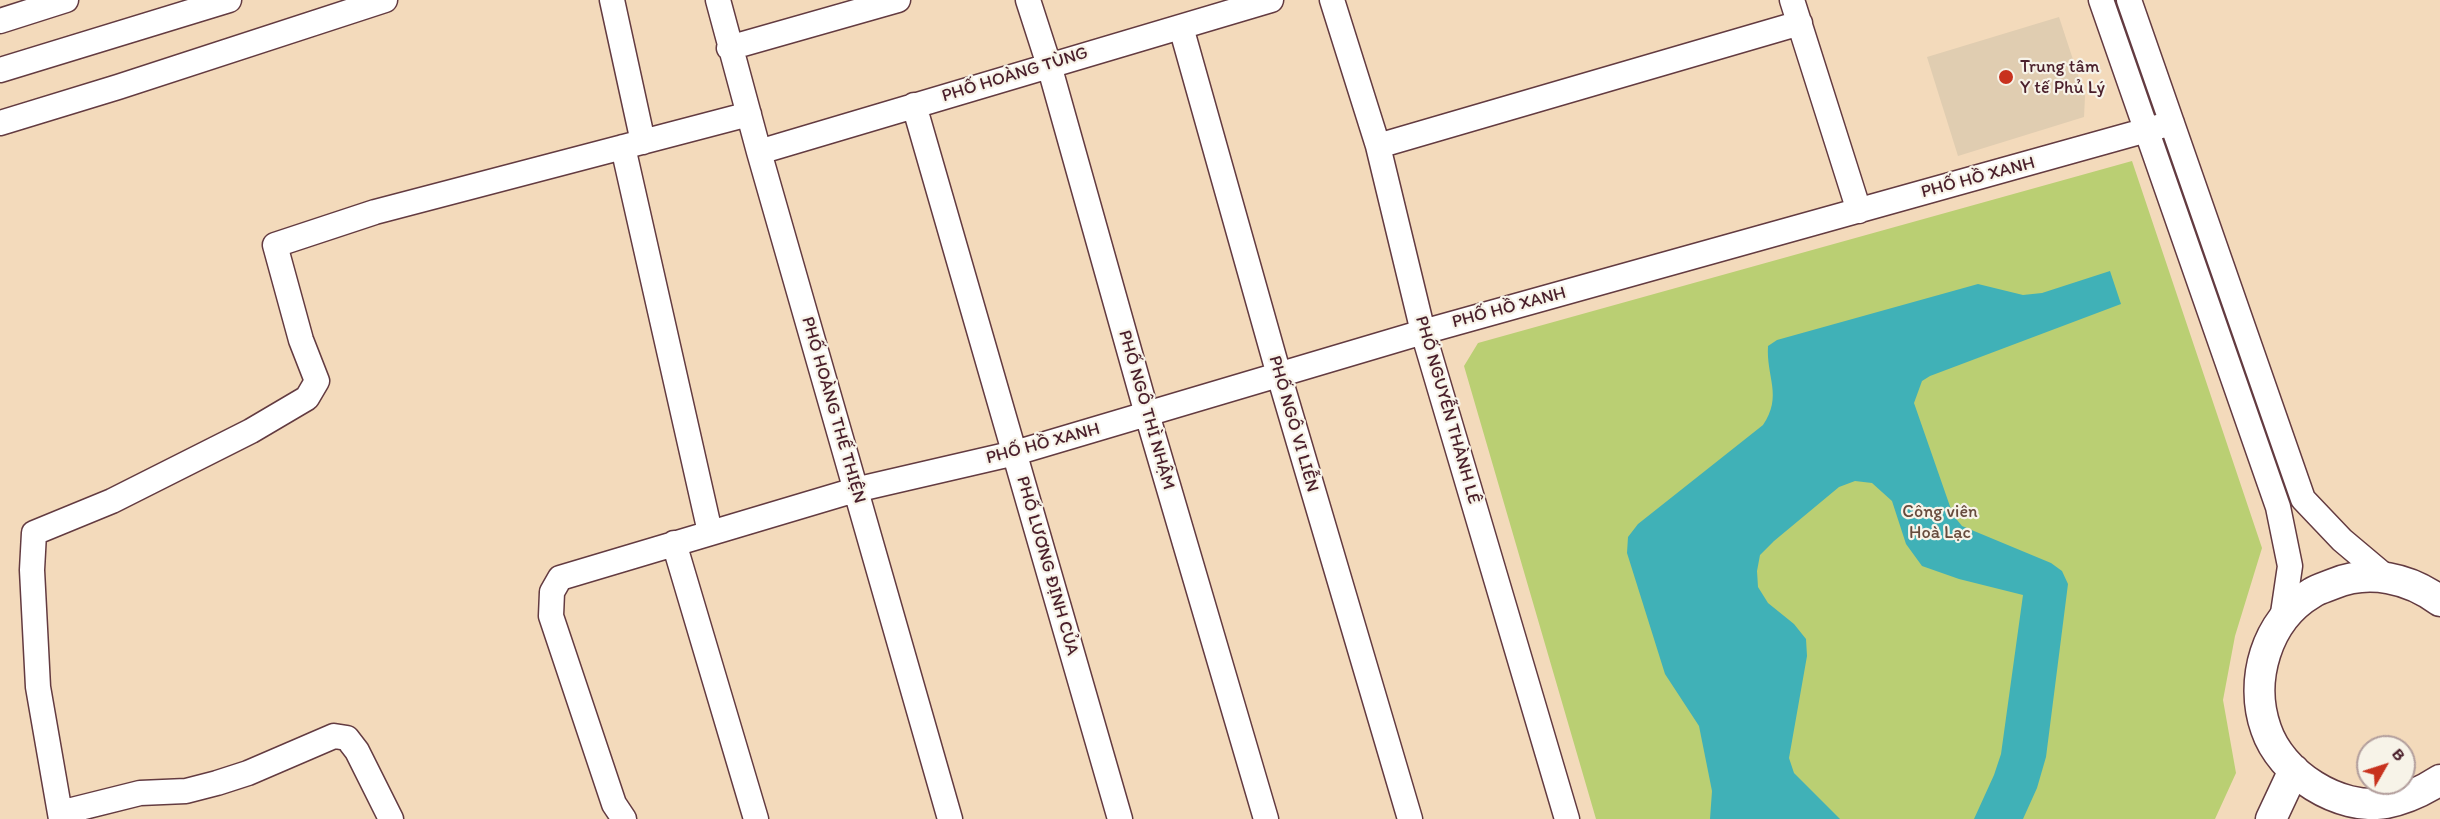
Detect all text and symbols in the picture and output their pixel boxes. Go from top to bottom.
street label: PHỐ HOÀNG TÙNG [939,42,1091,108]
place label: Trung tâm Y tế Phủ Lý [2020,56,2105,98]
marker: Trung tâm Y tế Phủ Lý [1997,68,2015,86]
street label: PHỐ HỒ XANH [1919,152,2037,204]
street label: PHỐ HỒ XANH [1450,282,1568,334]
street label: PHỐ HOÀNG THẾ THIỆN [796,314,870,506]
street label: PHỐ NGUYỄN THÀNH LÊ [1410,314,1484,506]
street label: PHỐ NGÔ THÌ NHẬM [1113,328,1179,492]
street label: PHỐ NGÔ VI LIỄN [1263,353,1323,495]
street label: PHỐ HỒ XANH [984,418,1102,470]
street label: PHỐ LƯƠNG ĐỊNH CỦA [1011,474,1083,658]
park label: Công viên Hoà Lạc [1902,501,1978,544]
north arrow [2356,735,2416,795]
text: B [2388,745,2409,765]

